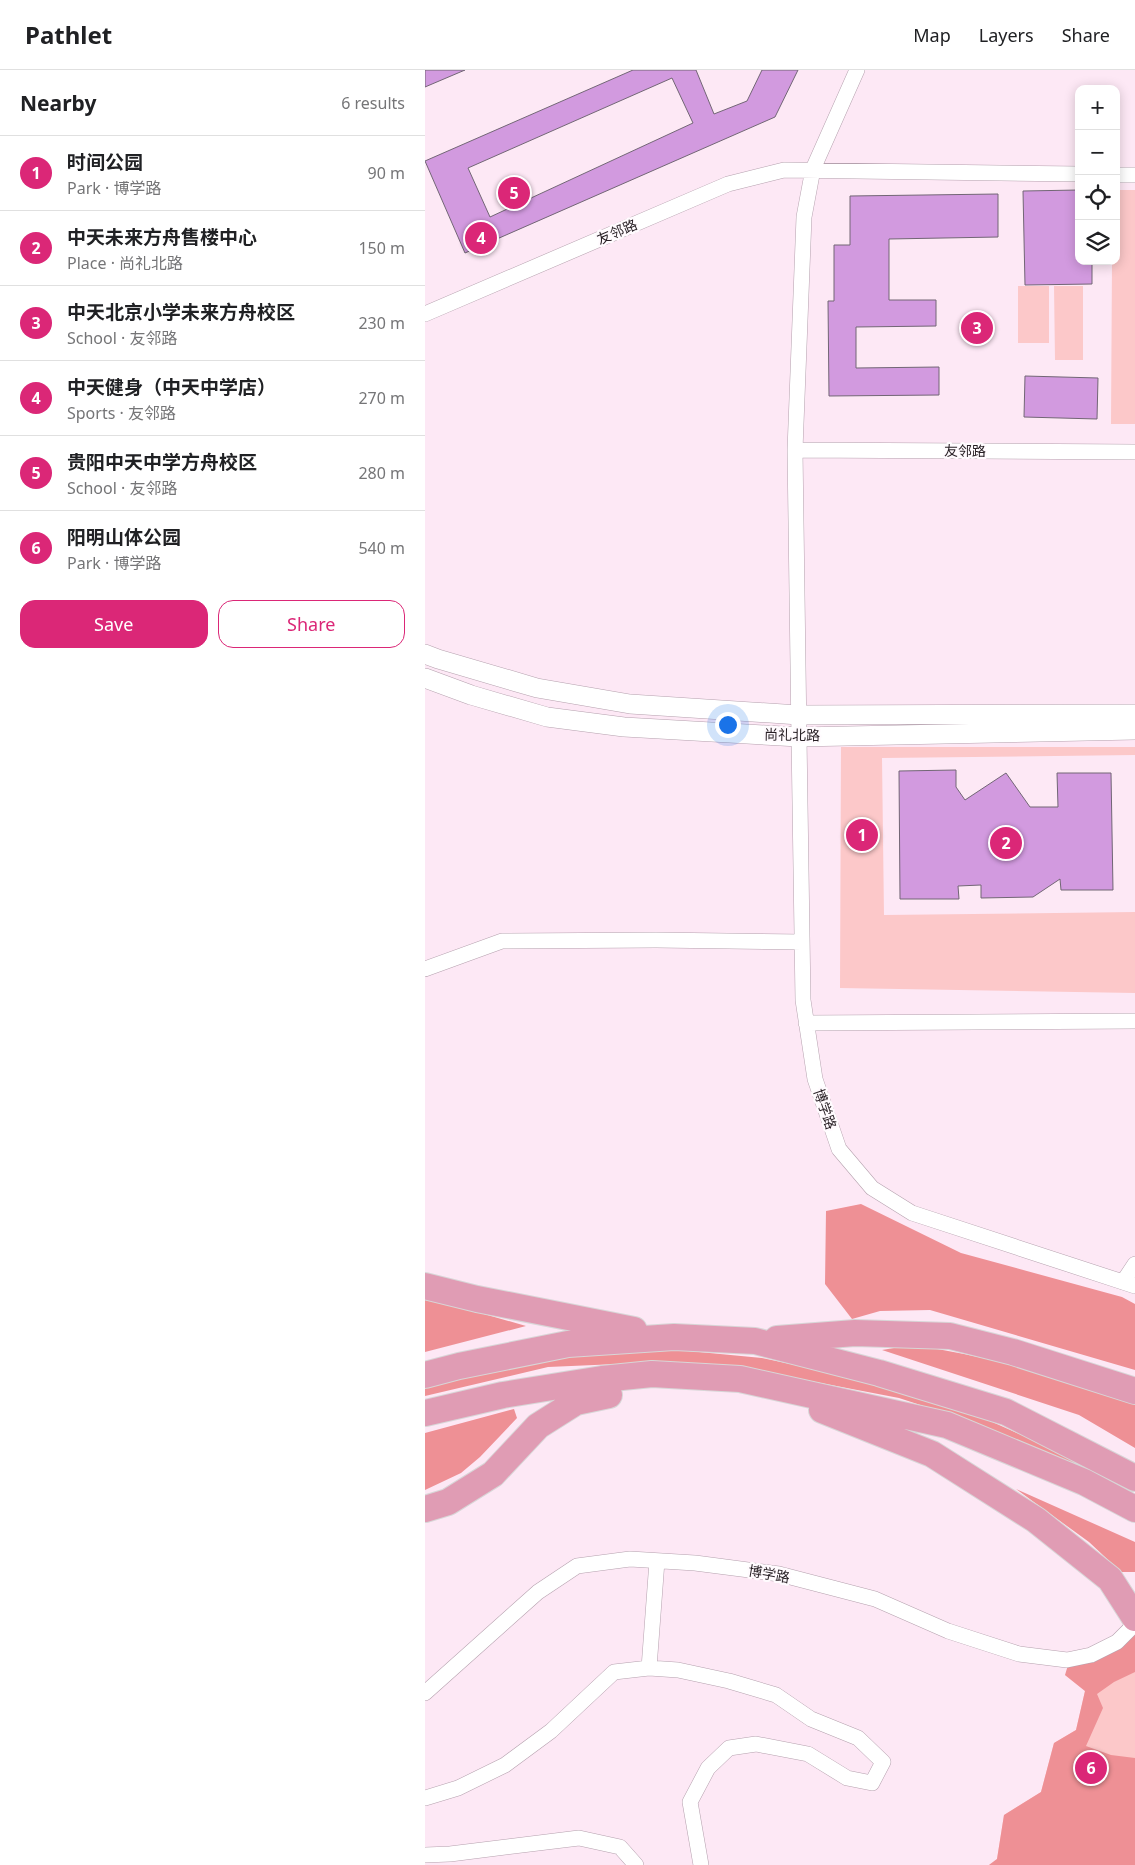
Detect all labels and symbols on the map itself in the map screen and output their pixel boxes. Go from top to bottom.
pin: 5 [498,174,530,212]
street label: 友邻路 [594,215,640,248]
pin: 4 [465,219,497,257]
pin: 3 [961,309,993,347]
street label: 友邻路 [944,441,986,460]
your location [715,712,741,738]
street label: 尚礼北路 [764,725,820,744]
pin: 1 [846,816,878,854]
pin: 2 [990,824,1022,862]
street label: 博学路 [810,1086,841,1132]
street label: 博学路 [747,1561,791,1587]
pin: 6 [1075,1749,1107,1787]

